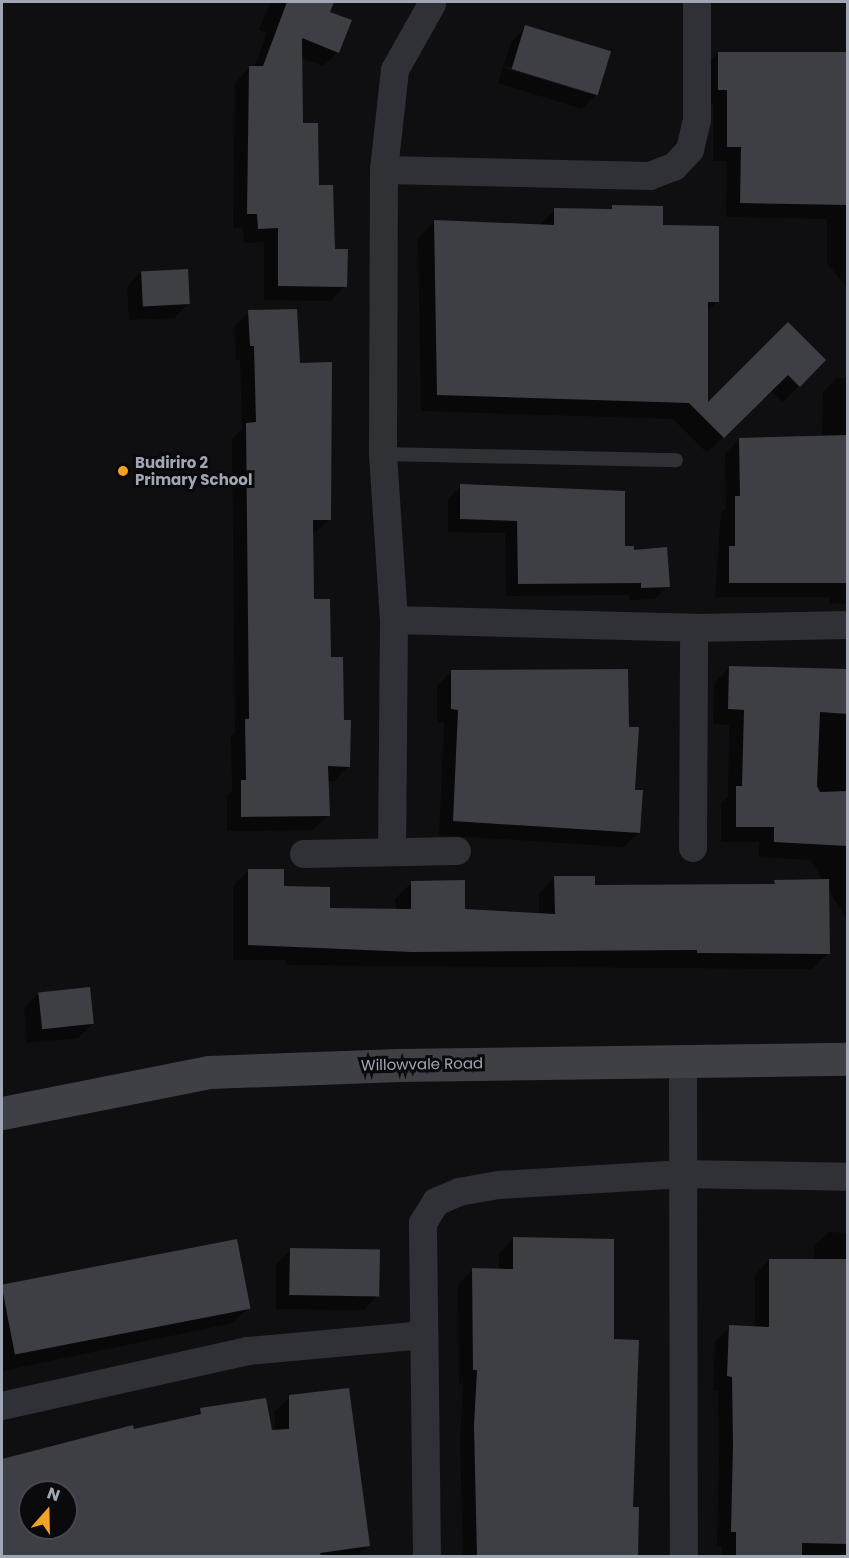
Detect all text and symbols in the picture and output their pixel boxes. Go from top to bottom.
place label: Budiriro 2 Primary School [135,453,252,488]
marker: Budiriro 2 Primary School [116,464,130,478]
street label: Willowvale Road [361,1054,483,1074]
north arrow [18,1480,78,1540]
text: N [44,1482,63,1507]

